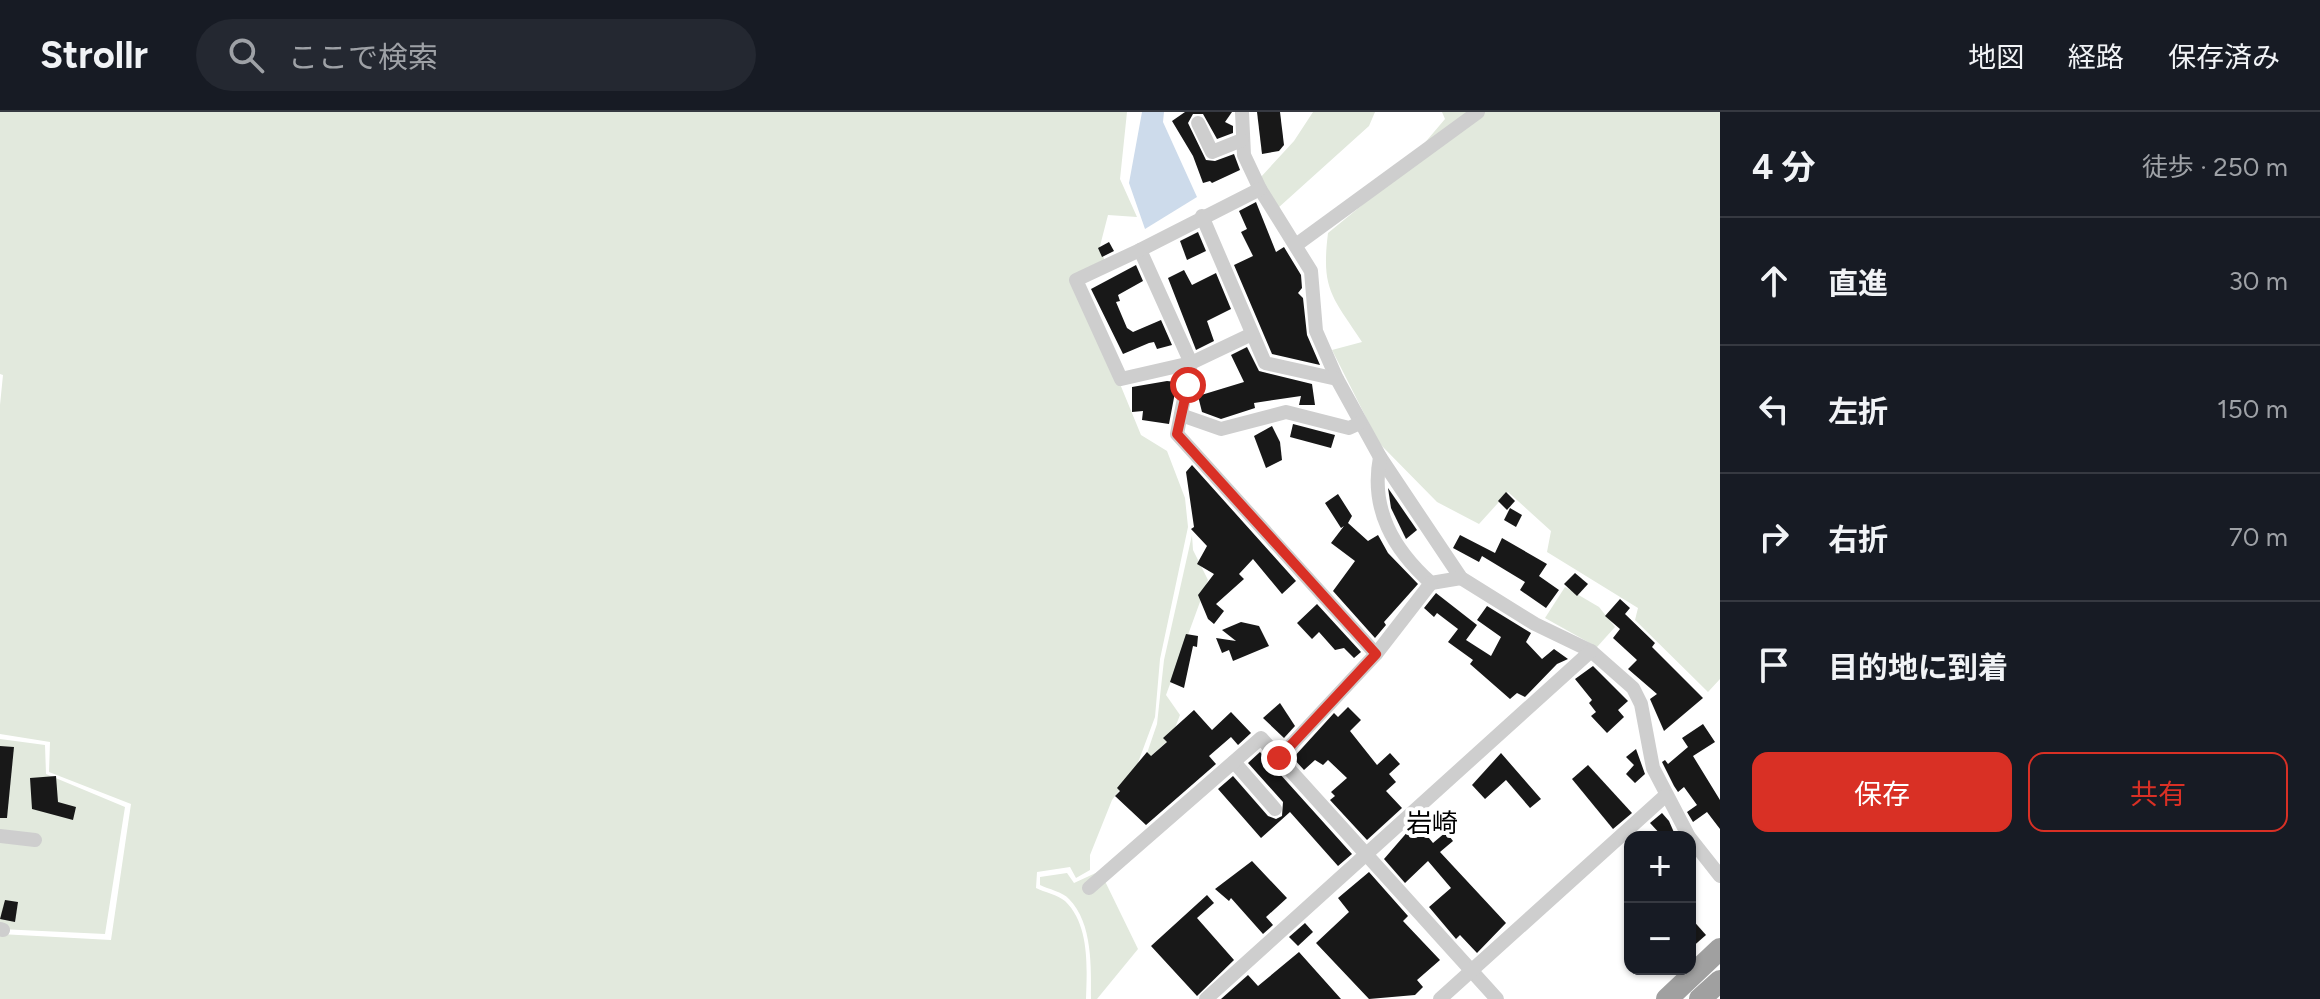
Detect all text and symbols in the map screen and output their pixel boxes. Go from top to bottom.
search box [196,19,756,91]
text: Strollr [40,32,148,78]
icon: search [224,33,268,77]
text: ここで検索 [288,39,438,76]
text: 地図 [1968,40,2024,74]
text: 経路 [2068,40,2124,74]
text: 保存済み [2168,40,2280,74]
text: 4 分 [1752,147,1816,188]
text: 徒歩 · 250 m [2142,151,2288,183]
icon: ahead [1752,259,1796,303]
text: 直進 [1828,265,1888,302]
text: 30 m [2229,265,2288,297]
route start [1170,367,1206,403]
icon: left [1752,387,1796,431]
text: 左折 [1828,393,1888,430]
text: 150 m [2217,393,2288,425]
icon: right [1752,515,1796,559]
text: 右折 [1828,521,1888,558]
text: 70 m [2229,521,2288,553]
icon: arrive [1752,643,1796,687]
text: 目的地に到着 [1828,649,2008,686]
route end [1261,740,1297,776]
button: 保存 [1752,752,2012,832]
button: 共有 [2028,752,2288,832]
district label: 岩崎 [1406,807,1458,839]
map controls [1624,831,1696,975]
button: + [1624,831,1696,903]
button: − [1624,903,1696,975]

